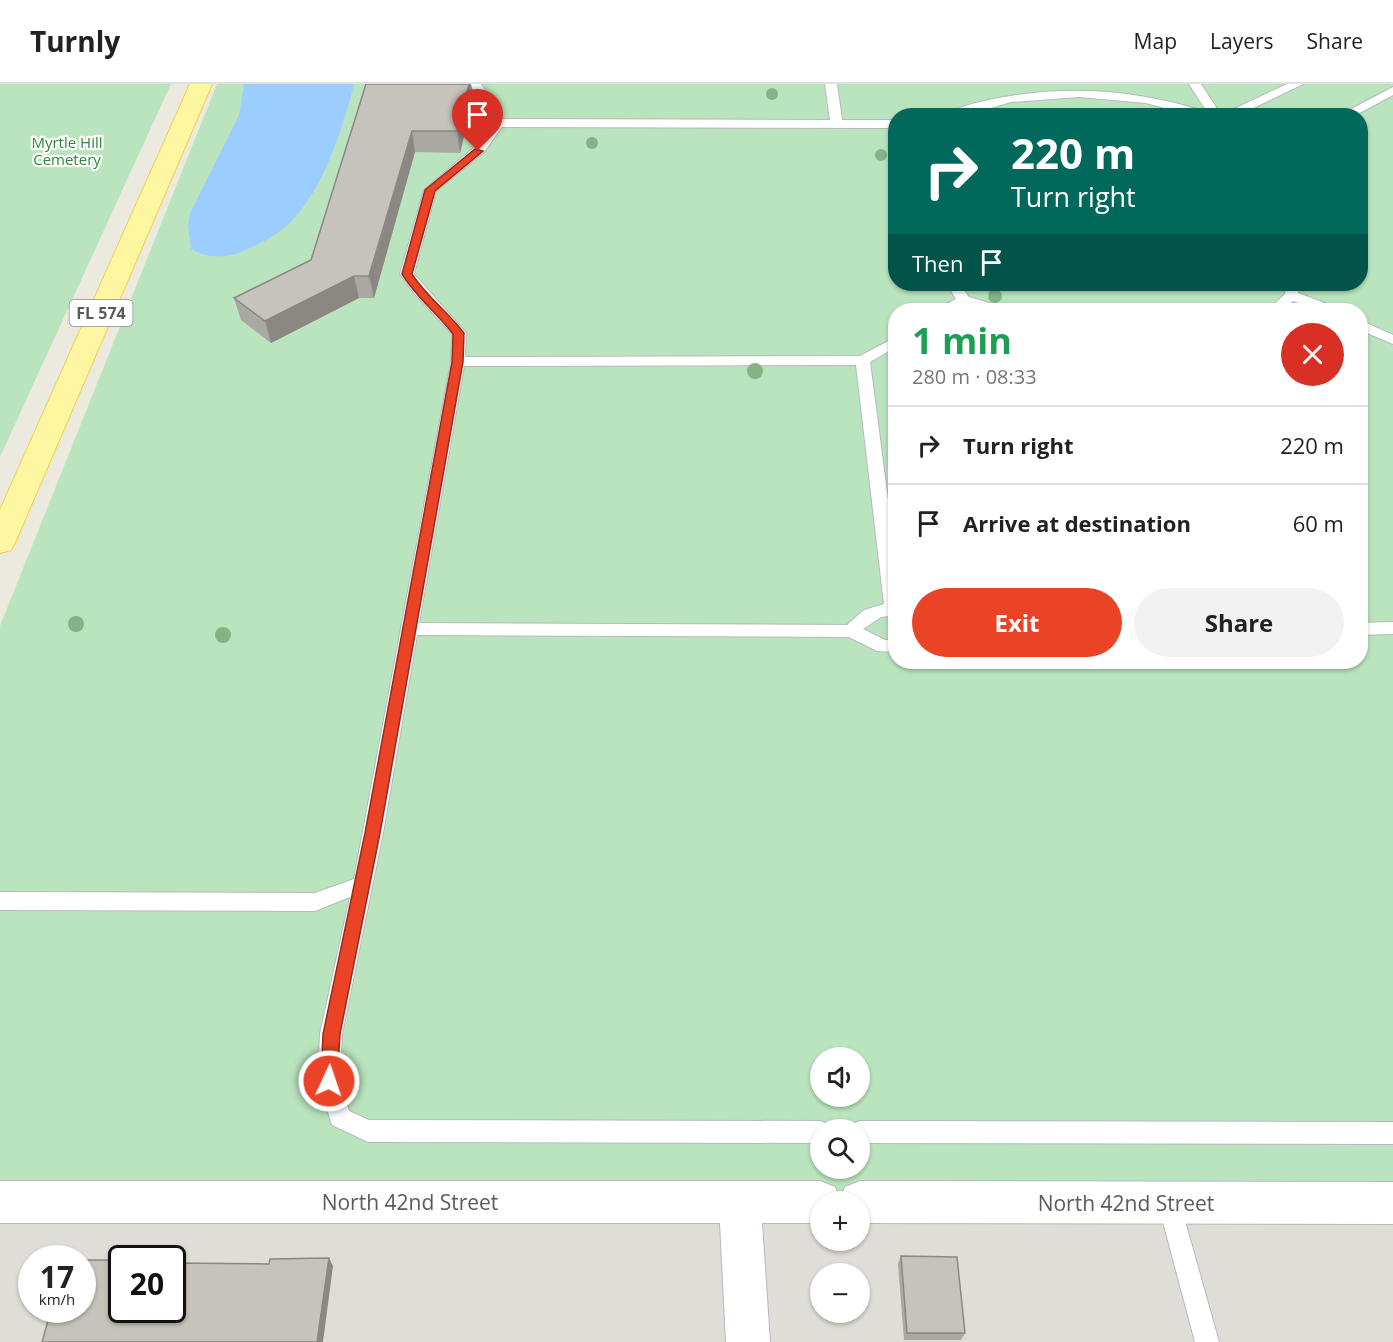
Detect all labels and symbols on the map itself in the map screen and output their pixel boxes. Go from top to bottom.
pin [452,89,503,151]
park label: Myrtle Hill Cemetery [31,132,103,169]
road number: FL 574 [70,300,132,326]
position arrow [297,1049,361,1113]
street label: North 42nd Street [322,1188,498,1216]
street label: North 42nd Street [1038,1189,1214,1217]
speed limit sign: 20 [108,1245,186,1323]

